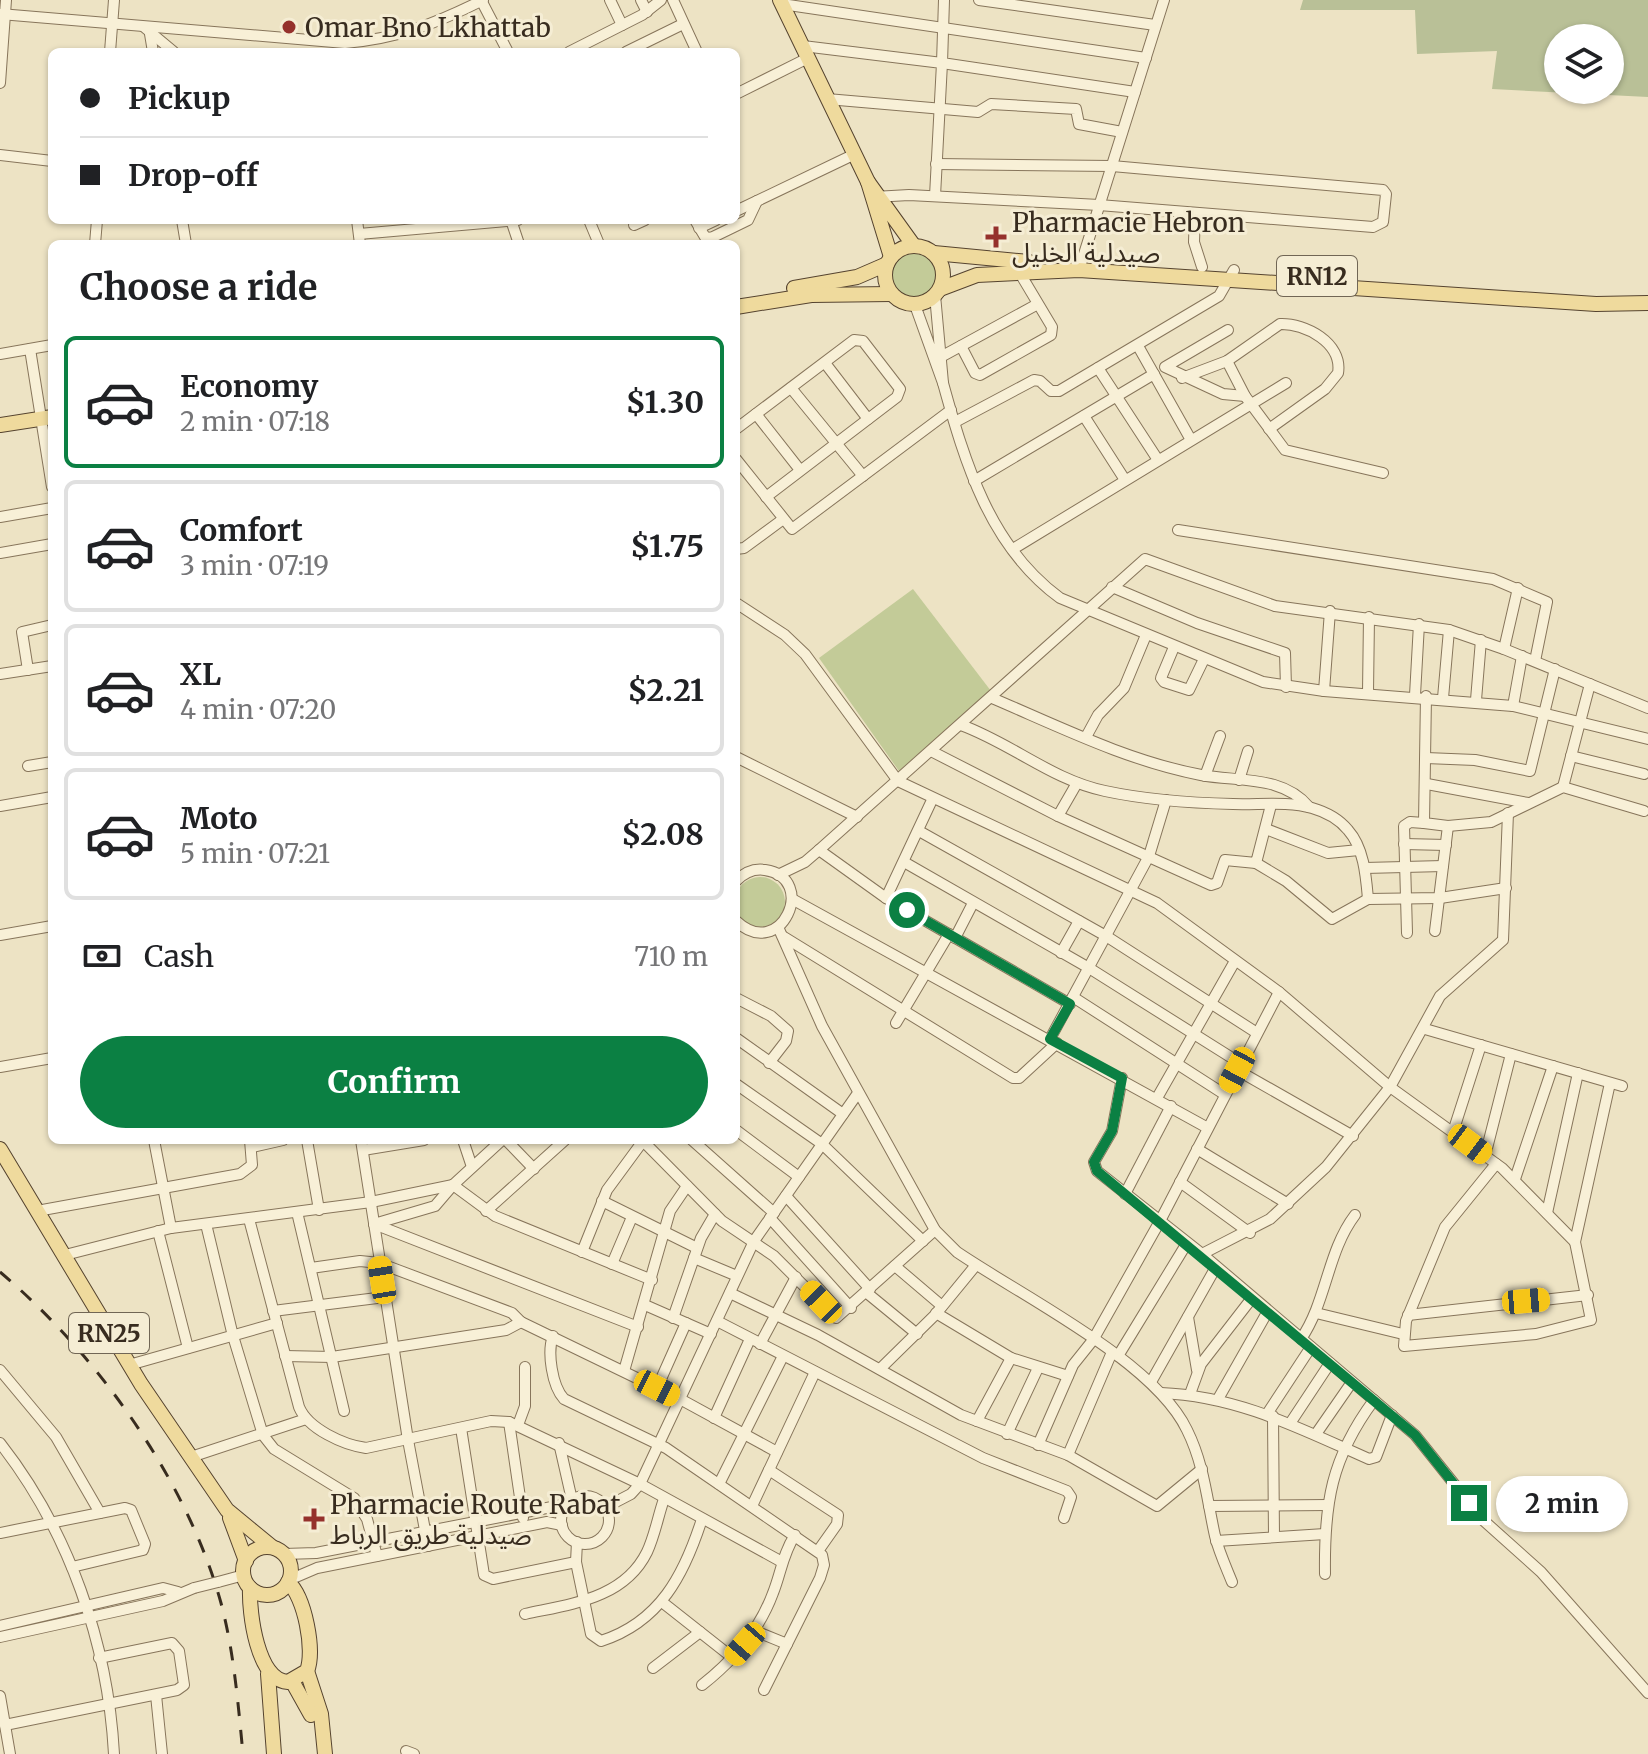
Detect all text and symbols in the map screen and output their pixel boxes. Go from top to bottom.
place label: Omar Bno Lkhattab [305,11,551,44]
marker: Omar Bno Lkhattab [280,18,298,36]
map controls [1544,24,1624,104]
button: layers [1544,24,1624,104]
text: Pickup [128,79,230,117]
text: Drop-off [128,156,258,194]
place label: Pharmacie Hebron صيدلية الخليل [1012,206,1245,269]
marker: Pharmacie Hebron صيدلية الخليل [987,228,1005,246]
road number: RN12 [1277,256,1357,296]
text: Choose a ride [80,265,317,310]
icon: car [84,366,156,438]
text: Economy [180,367,318,405]
text: $1.30 [626,383,704,421]
text: 2 min · 07:18 [180,405,330,438]
icon: car [84,510,156,582]
text: Comfort [180,511,303,549]
text: $1.75 [630,527,704,565]
text: 3 min · 07:19 [180,549,329,582]
icon: car [84,654,156,726]
text: XL [180,655,221,693]
text: $2.21 [627,671,704,709]
text: 4 min · 07:20 [180,693,336,726]
icon: car [84,798,156,870]
text: Moto [180,799,258,837]
text: $2.08 [621,815,704,853]
text: 5 min · 07:21 [180,837,330,870]
route start [889,892,925,928]
icon: cash [80,934,124,978]
text: Cash [144,937,214,975]
text: 710 m [634,940,708,973]
button: Confirm [80,1036,708,1128]
car [1215,1043,1259,1097]
car [1444,1120,1496,1168]
car [366,1254,398,1306]
car [796,1276,846,1328]
car [1501,1287,1551,1315]
road number: RN25 [69,1313,149,1353]
car [630,1366,684,1410]
callout: 2 min [1497,1475,1629,1531]
route end [1451,1485,1487,1521]
text: 2 min [1525,1487,1599,1520]
place label: Pharmacie Route Rabat صيدلية طريق الرباط [330,1488,620,1551]
marker: Pharmacie Route Rabat صيدلية طريق الرباط [305,1510,323,1528]
car [720,1618,770,1670]

